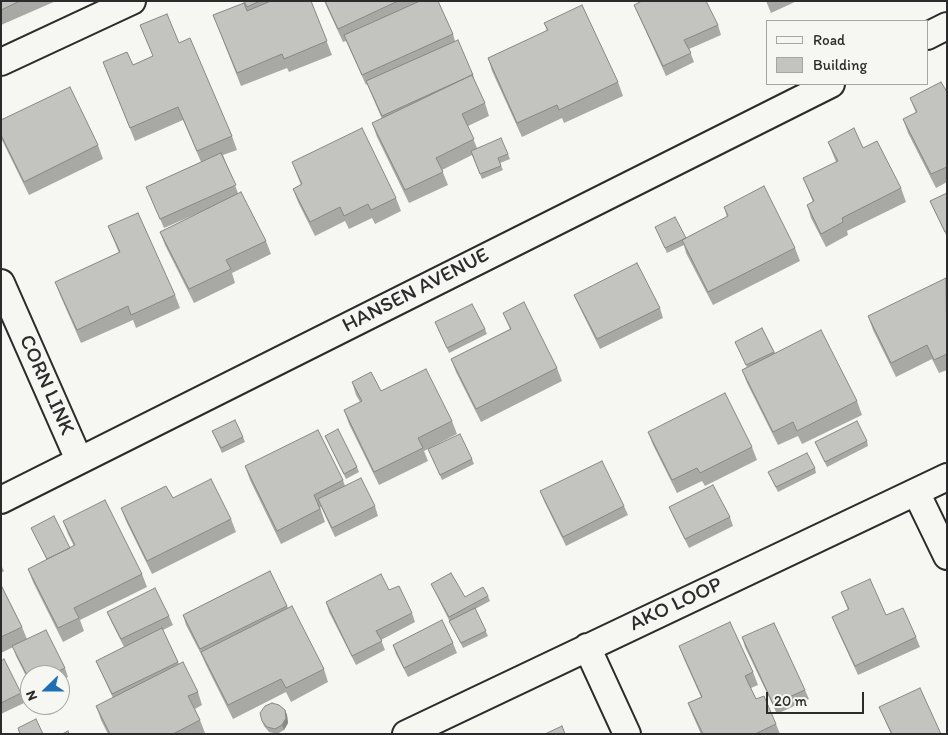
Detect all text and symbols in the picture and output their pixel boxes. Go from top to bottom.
legend [766,20,928,85]
text: Road [813,31,845,49]
text: Building [813,56,867,74]
street label: HANSEN AVENUE [339,243,493,339]
street label: CORN LINK [13,331,79,439]
street label: AKO LOOP [626,573,726,637]
north arrow [20,665,70,715]
scale bar [768,682,866,714]
text: N [22,688,41,703]
text: 20 m [774,692,807,710]

